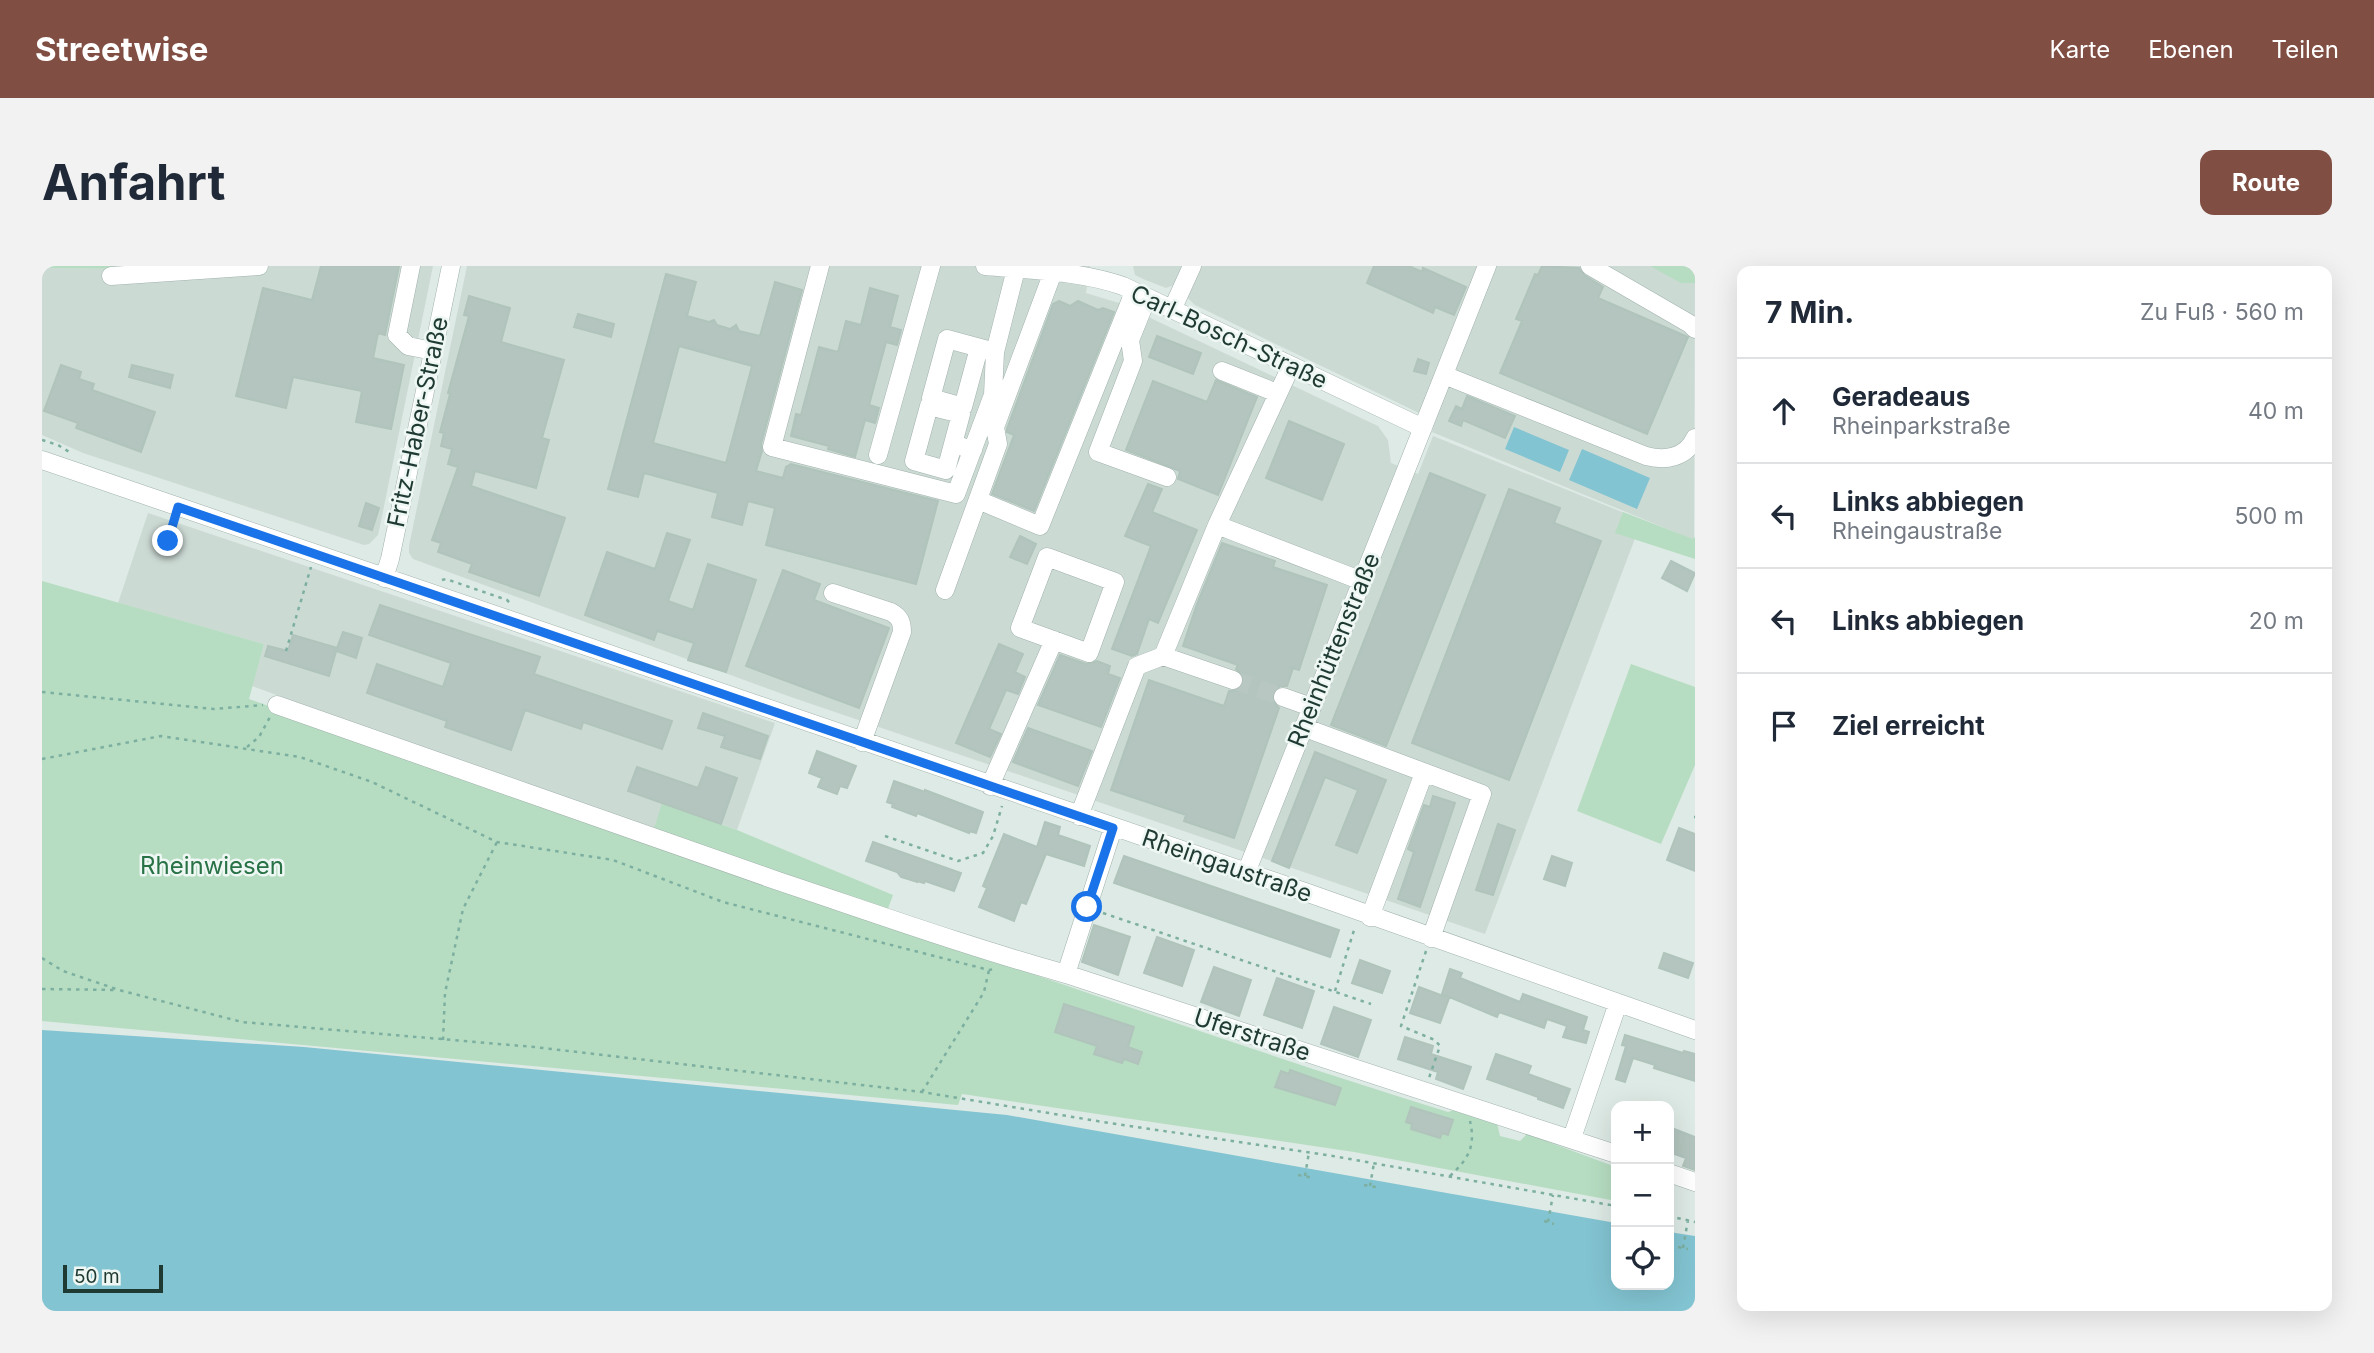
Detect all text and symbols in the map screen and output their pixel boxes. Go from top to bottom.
text: Streetwise [35,29,209,69]
text: Karte [2050,35,2110,64]
text: Ebenen [2148,35,2234,64]
text: Teilen [2272,35,2339,64]
button: Route [2200,150,2332,215]
text: Anfahrt [42,153,225,212]
street label: Carl-Bosch-Straße [1126,278,1332,395]
text: 7 Min. [1765,294,1854,330]
text: Zu Fuß · 560 m [2140,298,2304,326]
street label: Fritz-Haber-Straße [381,314,454,530]
text: Geradeaus [1832,381,1970,412]
icon: ahead [1765,392,1803,430]
text: 40 m [2248,397,2304,425]
text: Rheinparkstraße [1832,412,2011,440]
text: Links abbiegen [1832,486,2024,517]
icon: left [1765,497,1803,535]
text: 500 m [2234,502,2304,530]
text: Rheingaustraße [1832,517,2002,545]
route end [152,525,183,556]
street label: Rheinhüttenstraße [1281,548,1386,751]
icon: left [1765,602,1803,640]
text: Links abbiegen [1832,605,2024,636]
text: 20 m [2249,607,2304,635]
icon: arrive [1765,707,1803,745]
text: Ziel erreicht [1832,710,1985,741]
street label: Rheingaustraße [1138,823,1316,908]
park label: Rheinwiesen [140,851,284,880]
route start [1071,891,1102,922]
street label: Uferstraße [1190,1002,1314,1067]
map controls [1611,1101,1674,1290]
button: + [1611,1101,1674,1164]
button: − [1611,1164,1674,1227]
button: locate [1611,1227,1674,1290]
scale bar [63,1262,163,1294]
text: 50 m [74,1265,120,1288]

